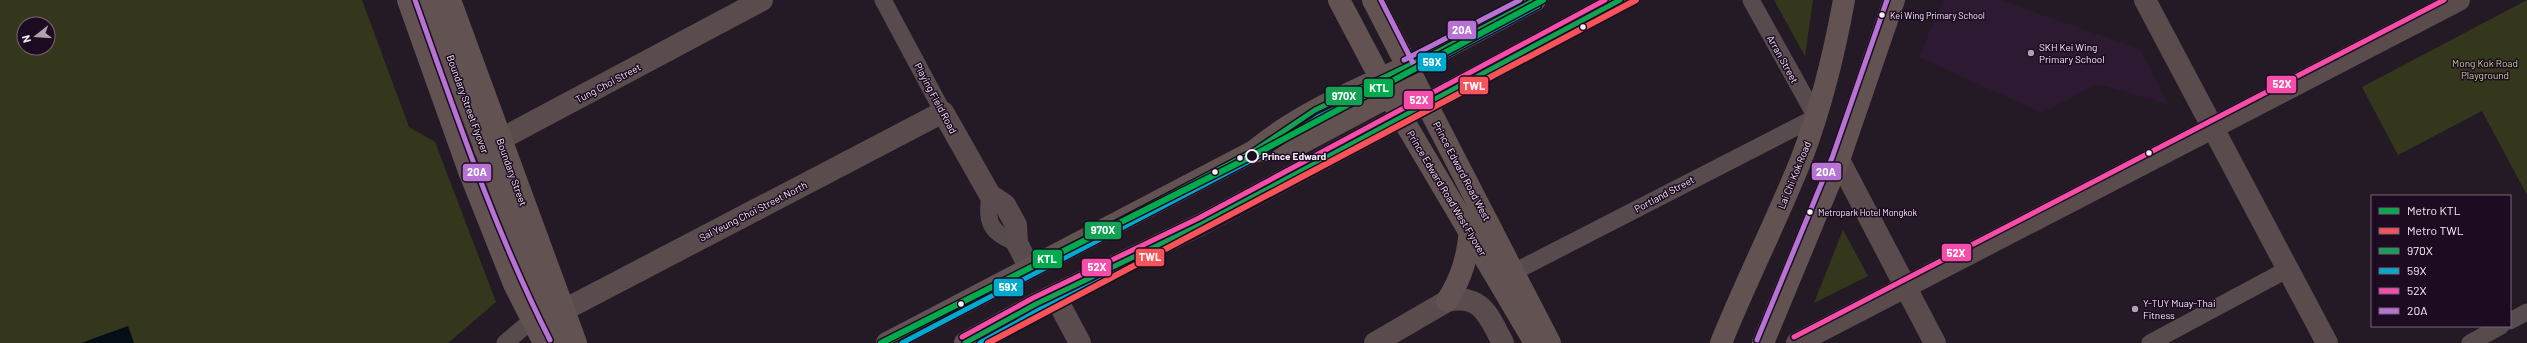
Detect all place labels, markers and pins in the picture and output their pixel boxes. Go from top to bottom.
marker: Kei Wing Primary School [1877,10,1887,20]
place label: Kei Wing Primary School [1890,10,1985,21]
unlabelled marker [1578,22,1588,32]
place label: SKH Kei Wing Primary School [2039,41,2105,65]
marker: SKH Kei Wing Primary School [2026,48,2036,58]
unlabelled marker [2144,148,2154,158]
marker: Prince Edward [1245,149,1259,163]
place label: Prince Edward [1262,150,1327,162]
unlabelled marker [1235,153,1245,163]
unlabelled marker [1210,167,1220,177]
marker: Metropark Hotel Mongkok [1805,207,1815,217]
place label: Metropark Hotel Mongkok [1818,207,1918,218]
place label: Y-TUY Muay-Thai Fitness [2143,297,2215,321]
unlabelled marker [956,299,966,309]
marker: Y-TUY Muay-Thai Fitness [2130,304,2140,314]

